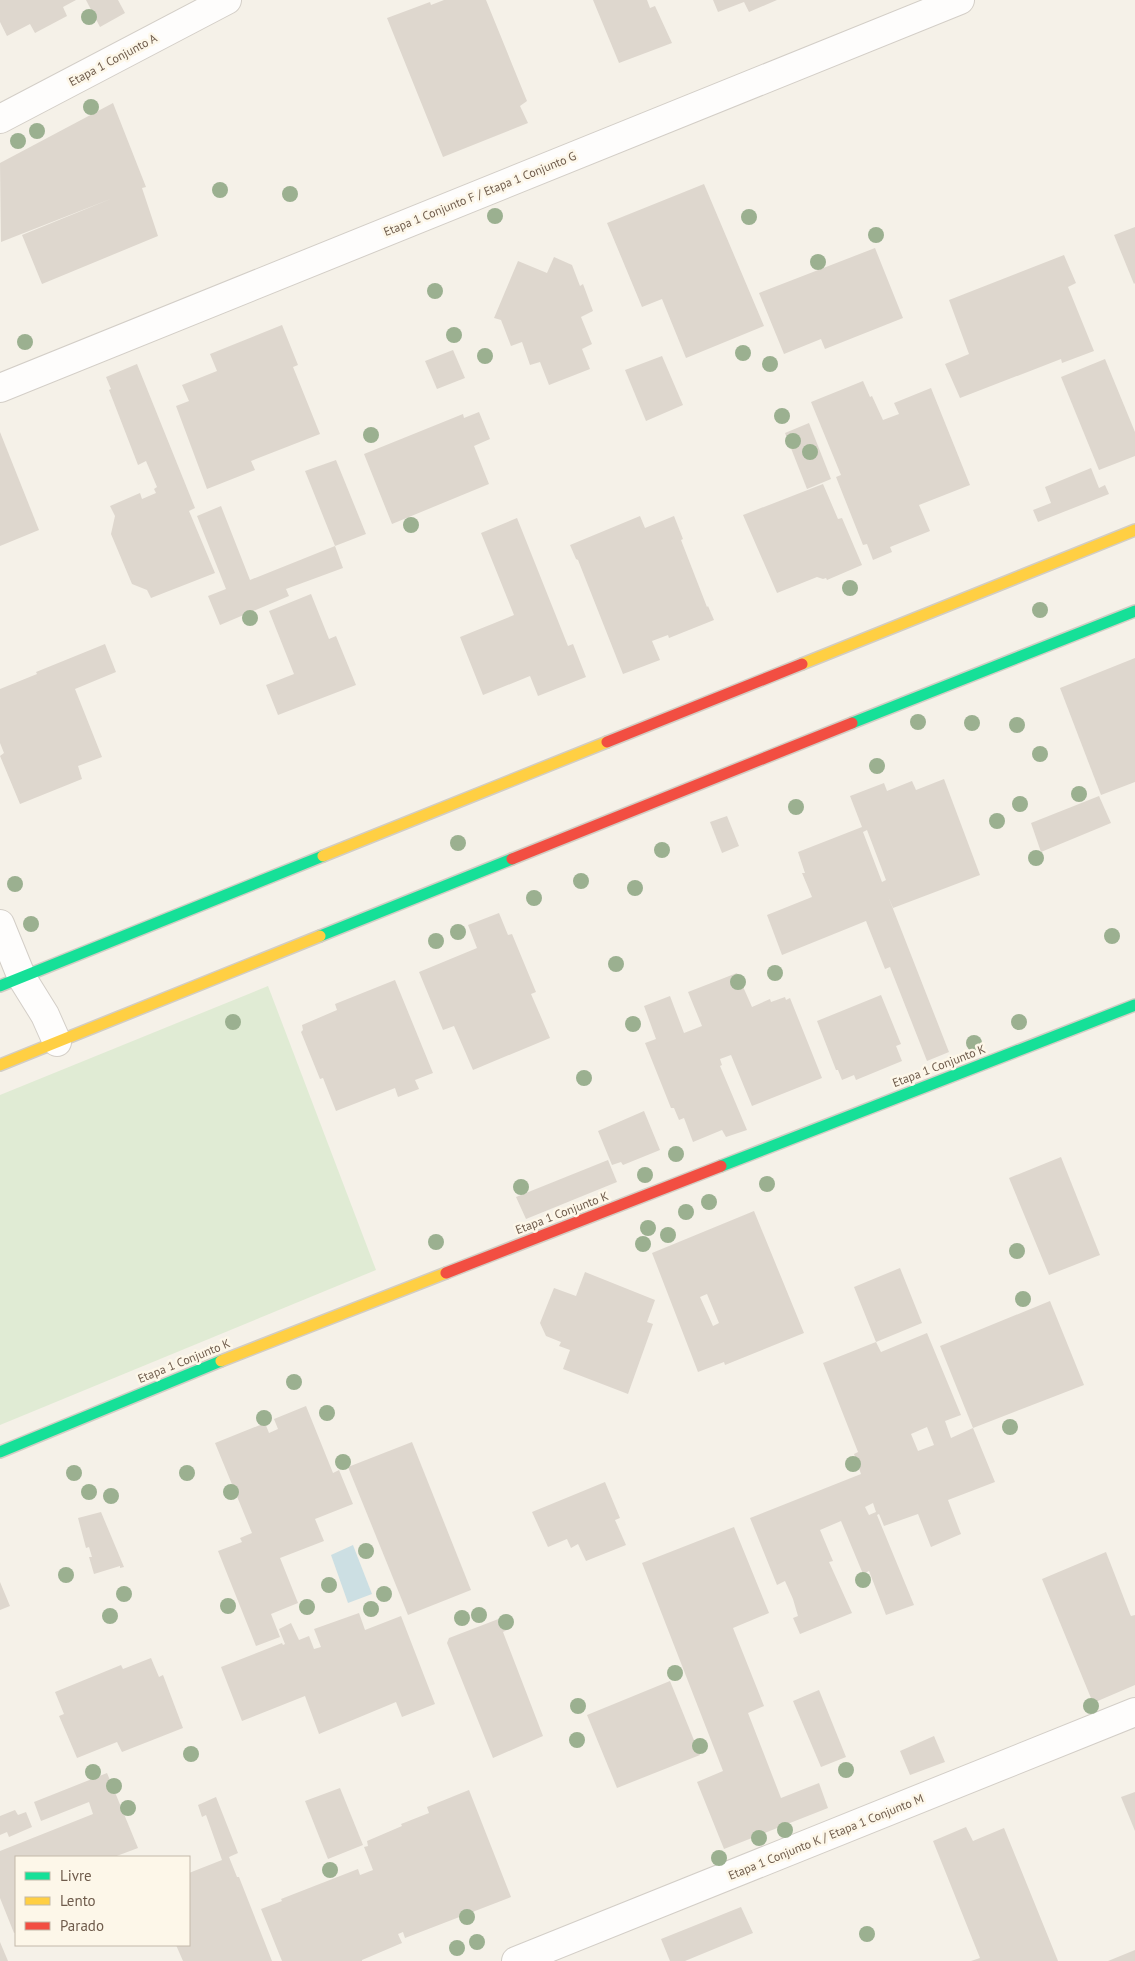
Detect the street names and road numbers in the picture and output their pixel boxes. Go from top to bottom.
street label: Etapa 1 Conjunto A [66,30,159,89]
street label: Etapa 1 Conjunto F / Etapa 1 Conjunto G [381,148,578,239]
street label: Etapa 1 Conjunto K [890,1041,987,1090]
street label: Etapa 1 Conjunto K [513,1188,610,1237]
street label: Etapa 1 Conjunto K [135,1335,232,1386]
street label: Etapa 1 Conjunto K / Etapa 1 Conjunto M [726,1790,926,1883]

